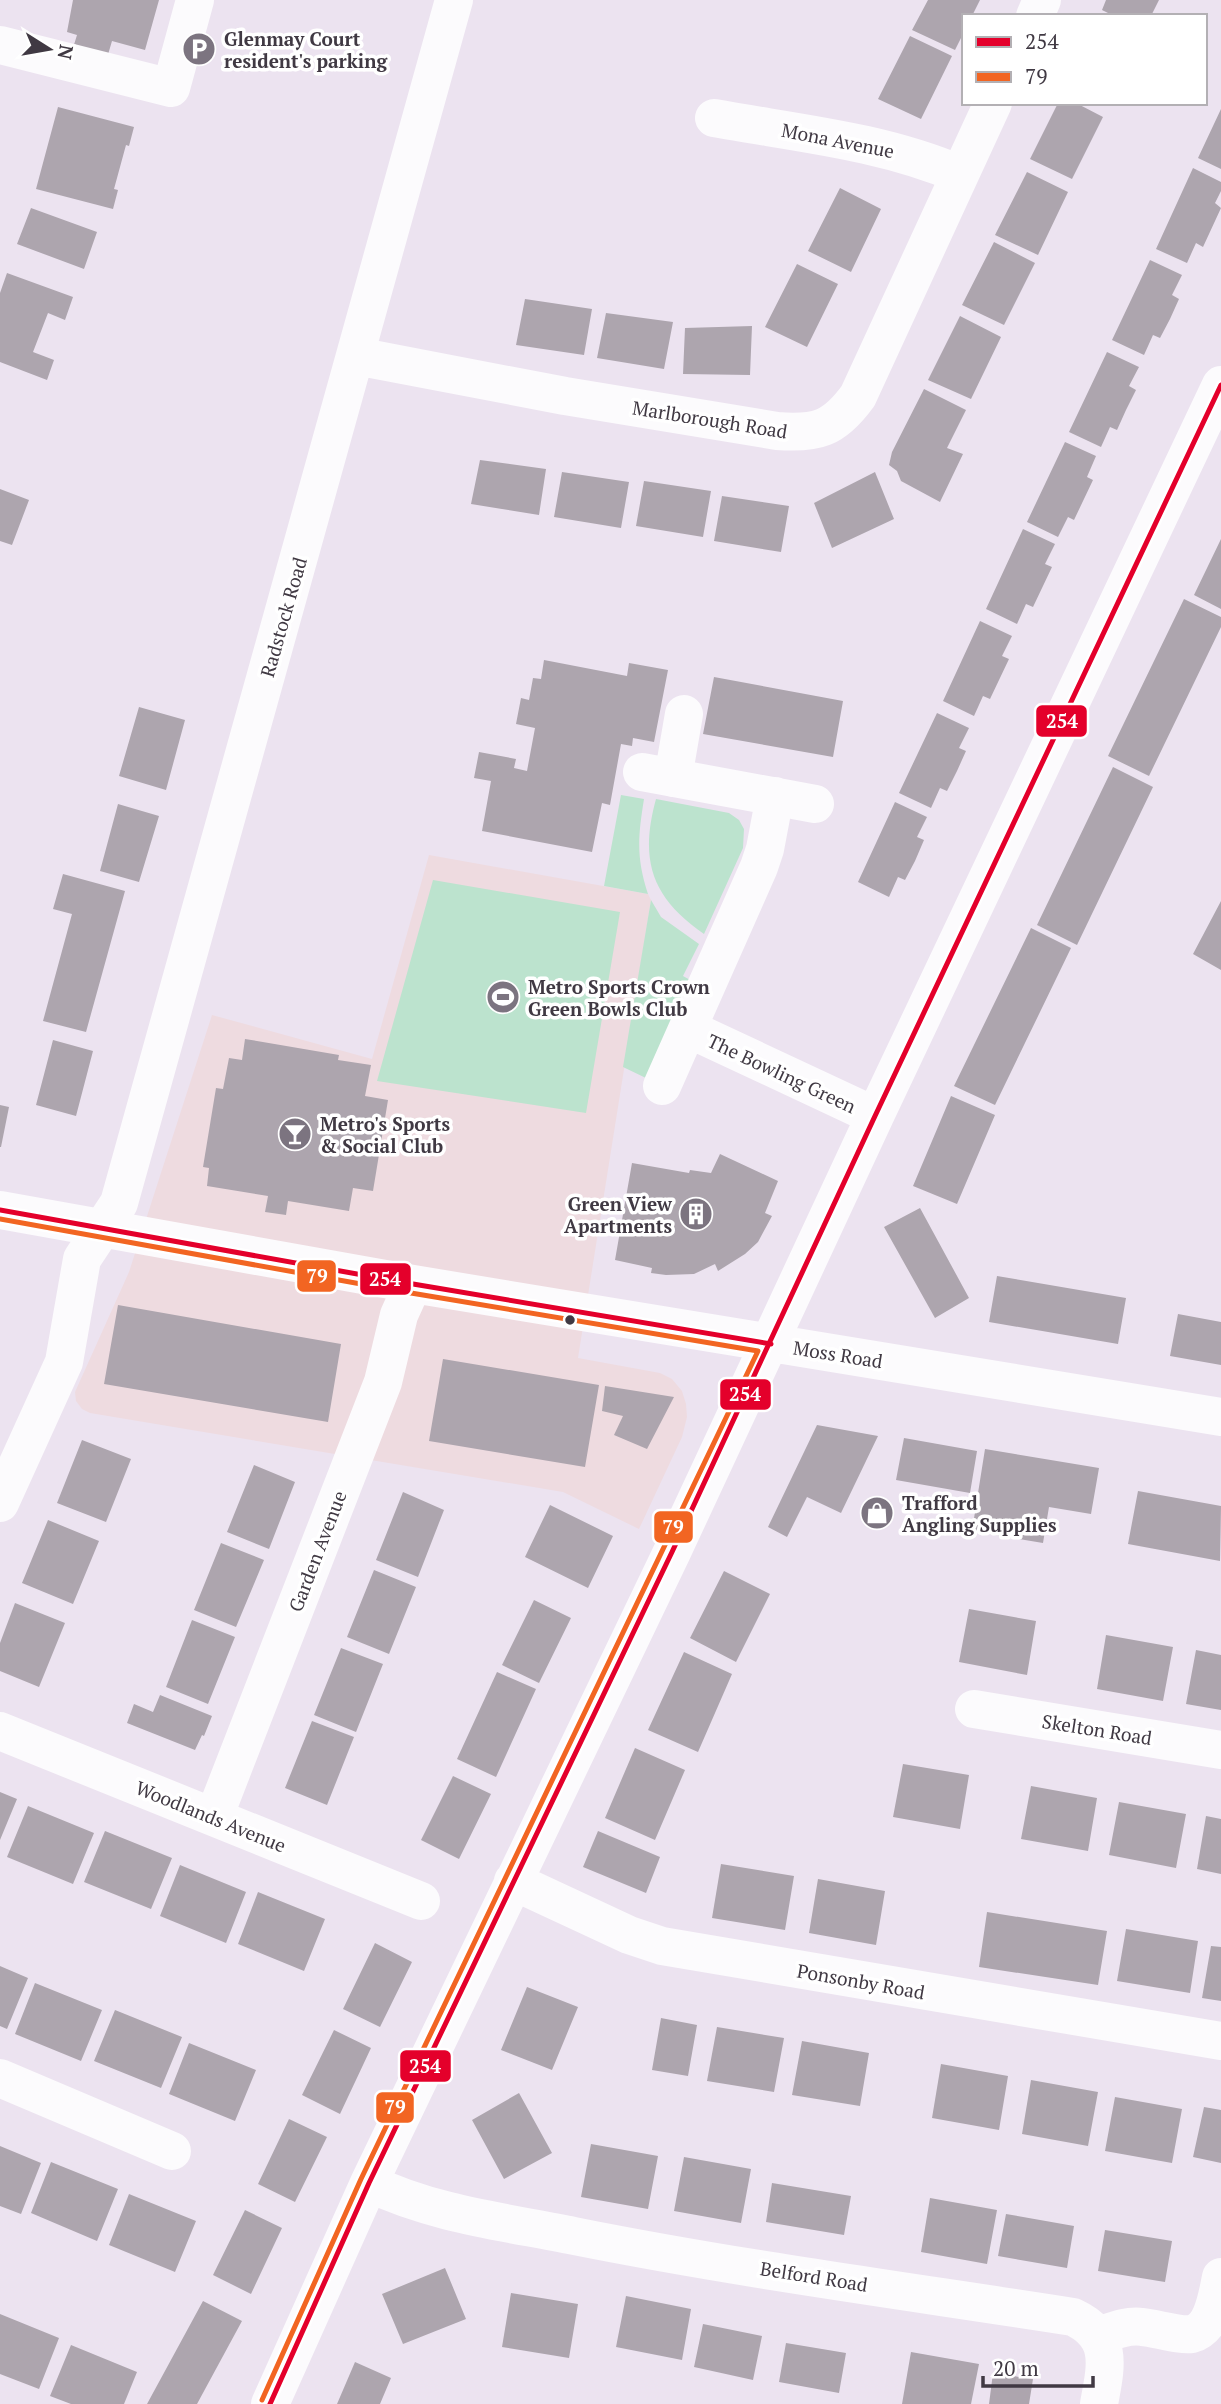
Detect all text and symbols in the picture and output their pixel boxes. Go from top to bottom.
north arrow [14,14,84,84]
legend [962,14,1207,105]
place label: Glenmay Court resident's parking [224,26,388,73]
text: 254 [1025,27,1059,55]
parking icon: Glenmay Court resident's parking [180,30,218,68]
text: N [52,43,80,62]
text: 79 [1025,62,1047,90]
street label: Mona Avenue [780,117,896,163]
street label: Marlborough Road [631,394,790,444]
street label: Radstock Road [254,554,312,680]
line badge: 254 [1035,704,1088,738]
text: 254 [1046,708,1078,733]
place label: Metro Sports Crown Green Bowls Club [528,974,711,1021]
sports icon: Metro Sports Crown Green Bowls Club [484,978,522,1016]
street label: The Bowling Green [704,1028,860,1118]
place label: Metro's Sports & Social Club [320,1111,450,1158]
bar icon: Metro's Sports & Social Club [276,1115,314,1153]
place label: Green View Apartments [564,1191,673,1238]
building icon: Green View Apartments [677,1195,715,1233]
line badge: 79 [296,1259,337,1293]
line badge: 254 [359,1262,412,1296]
text: 79 [306,1263,328,1288]
text: 254 [369,1266,401,1291]
unlabelled marker [563,1313,577,1327]
street label: Moss Road [791,1335,885,1373]
line badge: 254 [719,1378,772,1411]
text: 254 [729,1381,761,1406]
street label: Garden Avenue [282,1487,352,1615]
place label: Trafford Angling Supplies [902,1490,1057,1537]
shop icon: Trafford Angling Supplies [858,1494,896,1532]
line badge: 79 [653,1510,694,1544]
text: 79 [662,1514,684,1539]
street label: Skelton Road [1040,1708,1154,1750]
street label: Woodlands Avenue [132,1774,290,1858]
street label: Ponsonby Road [795,1957,927,2005]
line badge: 254 [399,2049,452,2083]
text: 254 [409,2053,441,2078]
line badge: 79 [375,2091,415,2124]
text: 79 [384,2094,406,2119]
street label: Belford Road [758,2255,870,2297]
scale bar [983,2344,1093,2388]
text: 20 m [993,2354,1039,2382]

